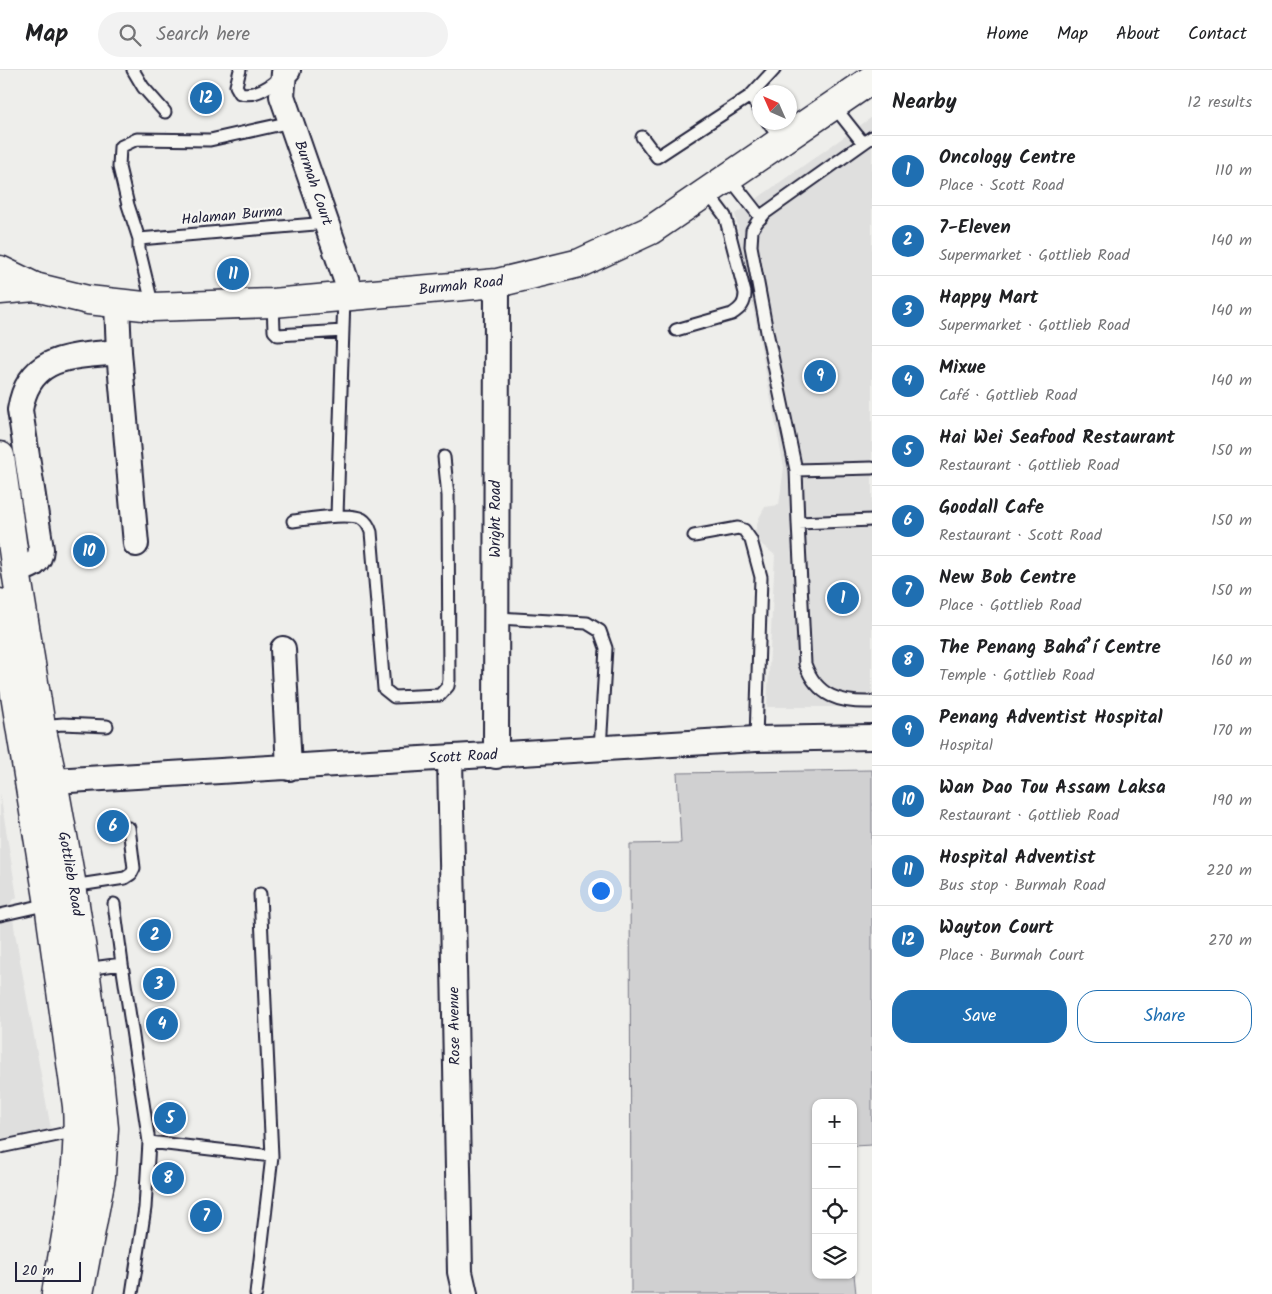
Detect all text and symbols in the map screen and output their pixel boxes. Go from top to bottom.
search box [98,12,448,57]
text: Map [25,15,68,54]
text: Search here [156,20,250,50]
text: Home [986,20,1029,49]
text: Map [1057,20,1088,49]
text: About [1116,20,1160,49]
text: Contact [1188,20,1247,49]
icon: search [116,21,144,49]
pin: 12 [190,79,222,117]
north arrow [752,85,797,130]
text: Nearby [892,86,957,119]
text: 12 results [1187,90,1252,115]
street label: Burmah Court [287,137,339,229]
text: Oncology Centre [939,143,1076,173]
text: 1 [906,158,910,183]
text: 110 m [1215,158,1252,183]
text: Place · Scott Road [939,173,1064,198]
street label: Halaman Burma [180,200,284,232]
text: 7-Eleven [939,213,1011,243]
text: 2 [903,228,913,253]
text: 140 m [1211,228,1252,253]
text: Supermarket · Gottlieb Road [939,243,1130,268]
pin: 11 [217,255,249,293]
street label: Burmah Road [418,270,505,302]
text: Happy Mart [939,283,1038,313]
text: 3 [904,298,912,323]
text: 140 m [1211,298,1252,323]
text: Supermarket · Gottlieb Road [939,313,1130,338]
text: Mixue [939,353,986,383]
pin: 9 [804,357,836,395]
text: 4 [904,368,912,393]
text: 140 m [1211,368,1252,393]
text: Café · Gottlieb Road [939,383,1077,408]
text: Hai Wei Seafood Restaurant [939,423,1175,453]
text: 5 [904,438,912,463]
text: 150 m [1211,438,1252,463]
text: Restaurant · Gottlieb Road [939,453,1119,478]
street label: Wright Road [484,480,508,558]
text: Goodall Cafe [939,493,1044,523]
text: 6 [904,508,912,533]
text: 150 m [1211,508,1252,533]
text: Restaurant · Scott Road [939,523,1102,548]
pin: 10 [73,532,105,570]
text: New Bob Centre [939,563,1076,593]
text: 7 [904,578,912,603]
text: 150 m [1211,578,1252,603]
pin: 1 [827,579,859,617]
text: Place · Gottlieb Road [939,593,1081,618]
text: The Penang Bahá’í Centre [939,633,1161,663]
text: 8 [903,648,913,673]
text: 160 m [1211,648,1252,673]
text: Temple · Gottlieb Road [939,663,1094,688]
text: Penang Adventist Hospital [939,703,1163,733]
text: 9 [904,718,912,743]
text: 170 m [1212,718,1252,743]
text: Hospital [939,733,993,758]
street label: Scott Road [428,743,499,771]
text: Wan Dao Tou Assam Laksa [939,773,1166,803]
text: 10 [901,788,915,813]
text: 190 m [1212,788,1252,813]
text: Restaurant · Gottlieb Road [939,803,1119,828]
pin: 6 [97,807,129,845]
street label: Gottlieb Road [51,830,89,919]
text: Hospital Adventist [939,843,1096,873]
text: 11 [903,858,913,883]
text: 220 m [1206,858,1252,883]
text: Bus stop · Burmah Road [939,873,1105,898]
your location [588,878,614,904]
text: Wayton Court [939,913,1054,943]
pin: 2 [139,916,171,954]
text: 12 [901,928,915,953]
text: 270 m [1208,928,1252,953]
text: Place · Burmah Court [939,943,1085,968]
pin: 3 [143,965,175,1003]
street label: Rose Avenue [442,986,468,1066]
button: Save [892,990,1067,1043]
button: Share [1077,990,1252,1043]
pin: 4 [146,1005,178,1043]
pin: 5 [154,1099,186,1137]
map controls [812,1099,857,1279]
button: + [812,1099,857,1144]
button: − [812,1144,857,1189]
pin: 8 [152,1159,184,1197]
button: locate [812,1189,857,1234]
pin: 7 [190,1197,222,1235]
button: layers [812,1234,857,1279]
scale bar [15,1259,81,1282]
text: 20 m [22,1260,54,1282]

